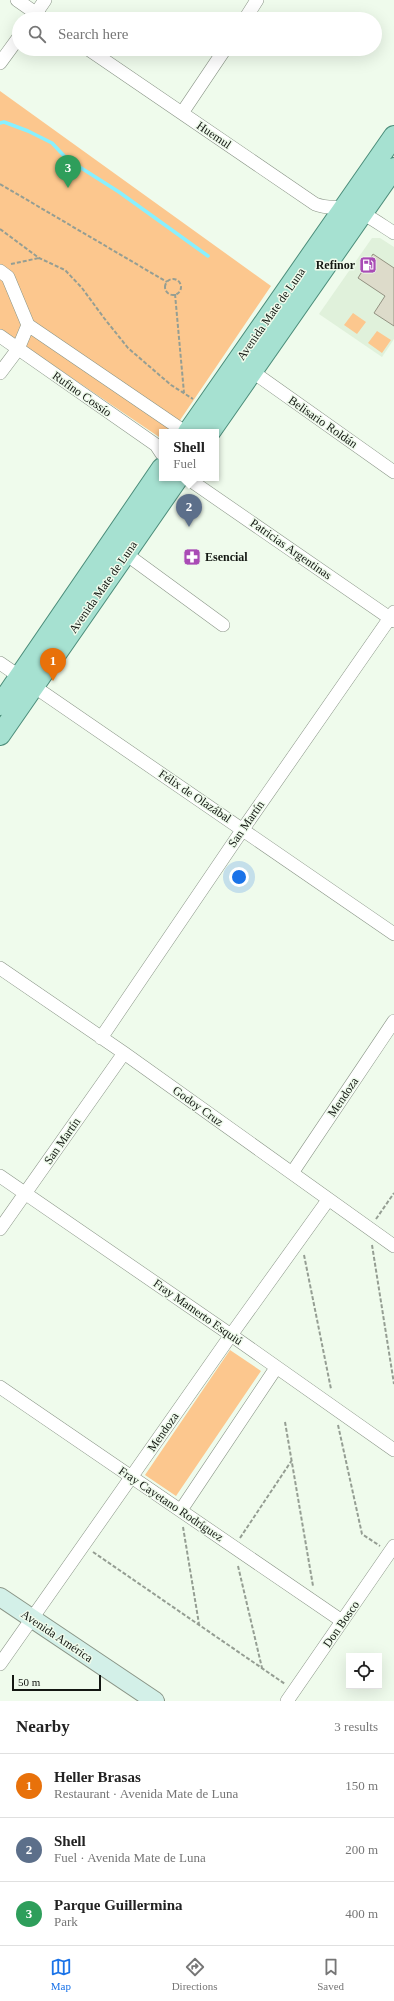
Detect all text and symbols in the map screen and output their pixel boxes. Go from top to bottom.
search box [12,12,382,56]
icon: search [26,23,48,45]
text: Search here [58,26,128,42]
street label: Huemul [194,118,234,152]
pin: 3 [55,155,81,188]
fuel station icon: Refinor [358,255,378,275]
place label: Refinor [316,258,356,272]
street label: Avenida Mate de Luna [234,265,308,363]
street label: Rufino Cossío [50,368,114,420]
street label: Belisario Roldán [286,393,360,451]
popup [159,429,219,481]
text: Shell [173,439,205,455]
text: Fuel [173,456,196,471]
pin: 2 [176,494,202,527]
street label: Patricias Argentinas [248,516,335,582]
street label: Avenida Mate de Luna [66,538,140,636]
pharmacy icon: Esencial [182,547,202,567]
place label: Esencial [205,550,248,564]
pin: 1 [40,648,66,681]
street label: Félix de Olazábal [156,767,235,826]
street label: San Martín [225,798,267,850]
your location [229,867,249,887]
street label: Mendoza [325,1074,362,1119]
street label: Godoy Cruz [170,1083,226,1129]
street label: San Martín [41,1115,83,1167]
street label: Fray Mamerto Esquiú [151,1276,245,1348]
street label: Mendoza [144,1409,182,1454]
street label: Fray Cayetano Rodríguez [116,1464,226,1544]
street label: Don Bosco [320,1598,362,1650]
street label: Avenida América [19,1607,96,1665]
map controls [346,1653,382,1689]
button: locate [346,1653,382,1689]
scale bar [12,1673,101,1692]
text: 50 m [18,1676,40,1688]
text: Nearby [16,1717,70,1736]
text: 3 results [334,1719,378,1734]
text: Heller Brasas [54,1769,141,1785]
text: 1 [26,1778,32,1793]
text: 150 m [345,1778,378,1793]
text: Restaurant · Avenida Mate de Luna [54,1786,238,1801]
text: Shell [54,1833,86,1849]
text: 2 [26,1842,32,1857]
text: 200 m [345,1842,378,1857]
text: Fuel · Avenida Mate de Luna [54,1850,206,1865]
text: Parque Guillermina [54,1897,182,1913]
text: 3 [26,1906,32,1921]
text: 400 m [345,1906,378,1921]
text: Park [54,1914,78,1929]
tab: Map [50,1956,72,1992]
tab: Directions [172,1956,217,1992]
tab: Saved [317,1956,344,1992]

